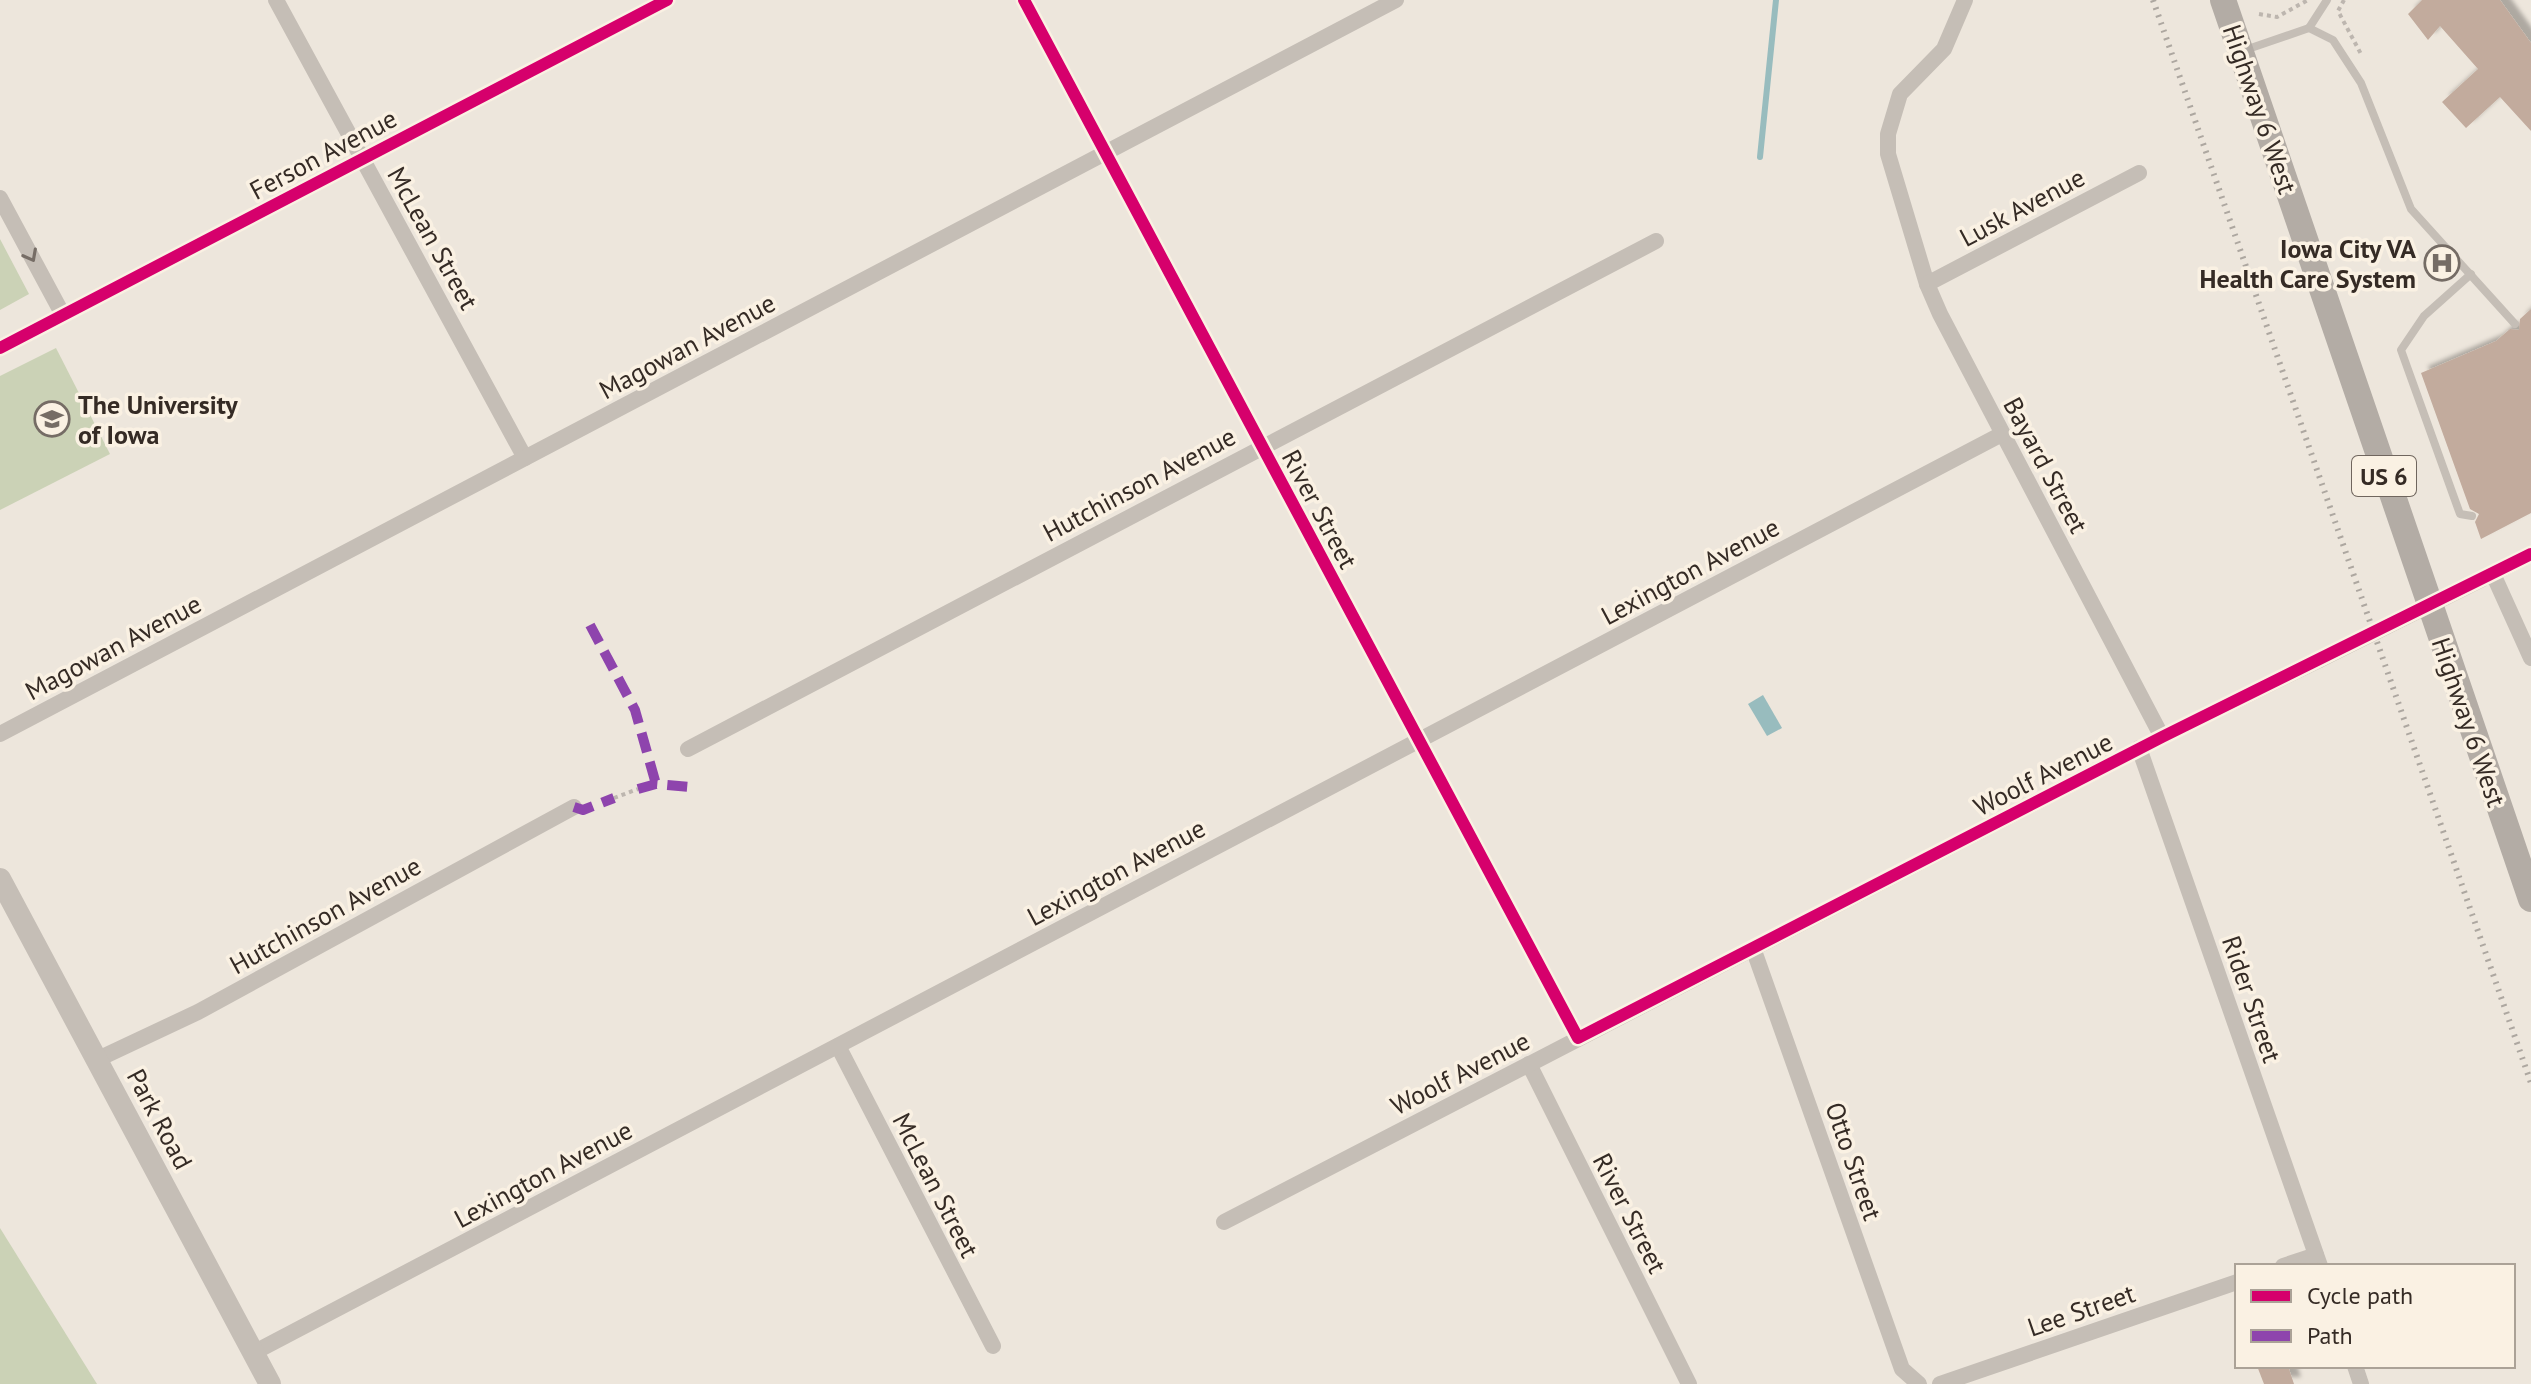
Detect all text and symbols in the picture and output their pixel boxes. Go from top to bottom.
street label: Highway 6 West [2216,20,2304,198]
street label: Ferson Avenue [244,101,402,207]
street label: Lusk Avenue [1954,160,2090,254]
street label: McLean Street [380,161,486,315]
place label: Iowa City VA Health Care System [2200,232,2416,295]
hospital icon: Iowa City VA Health Care System [2423,244,2461,282]
one-way arrow [22,248,37,263]
street label: Magowan Avenue [593,286,781,406]
place label: The University of Iowa [78,388,238,451]
street label: Bayard Street [1996,391,2096,539]
school or university icon: The University of Iowa [33,400,71,438]
street label: Hutchinson Avenue [1037,419,1241,549]
street label: River Street [1275,444,1365,574]
road number: US 6 [2352,456,2416,496]
street label: Lexington Avenue [1595,510,1785,632]
street label: Magowan Avenue [19,587,207,707]
street label: Highway 6 West [2425,633,2513,811]
street label: Woolf Avenue [1968,725,2118,823]
street label: Lexington Avenue [1021,811,1211,933]
street label: Hutchinson Avenue [224,849,426,981]
street label: Rider Street [2215,931,2289,1067]
street label: Woolf Avenue [1385,1024,1535,1122]
street label: Park Road [120,1063,200,1175]
street label: Otto Street [1818,1098,1890,1224]
street label: McLean Street [885,1107,987,1263]
street label: Lexington Avenue [448,1113,638,1235]
street label: River Street [1586,1148,1674,1279]
legend [2235,1264,2515,1368]
street label: Lee Street [2023,1276,2139,1344]
text: Cycle path [2307,1280,2413,1311]
text: Path [2307,1320,2353,1351]

